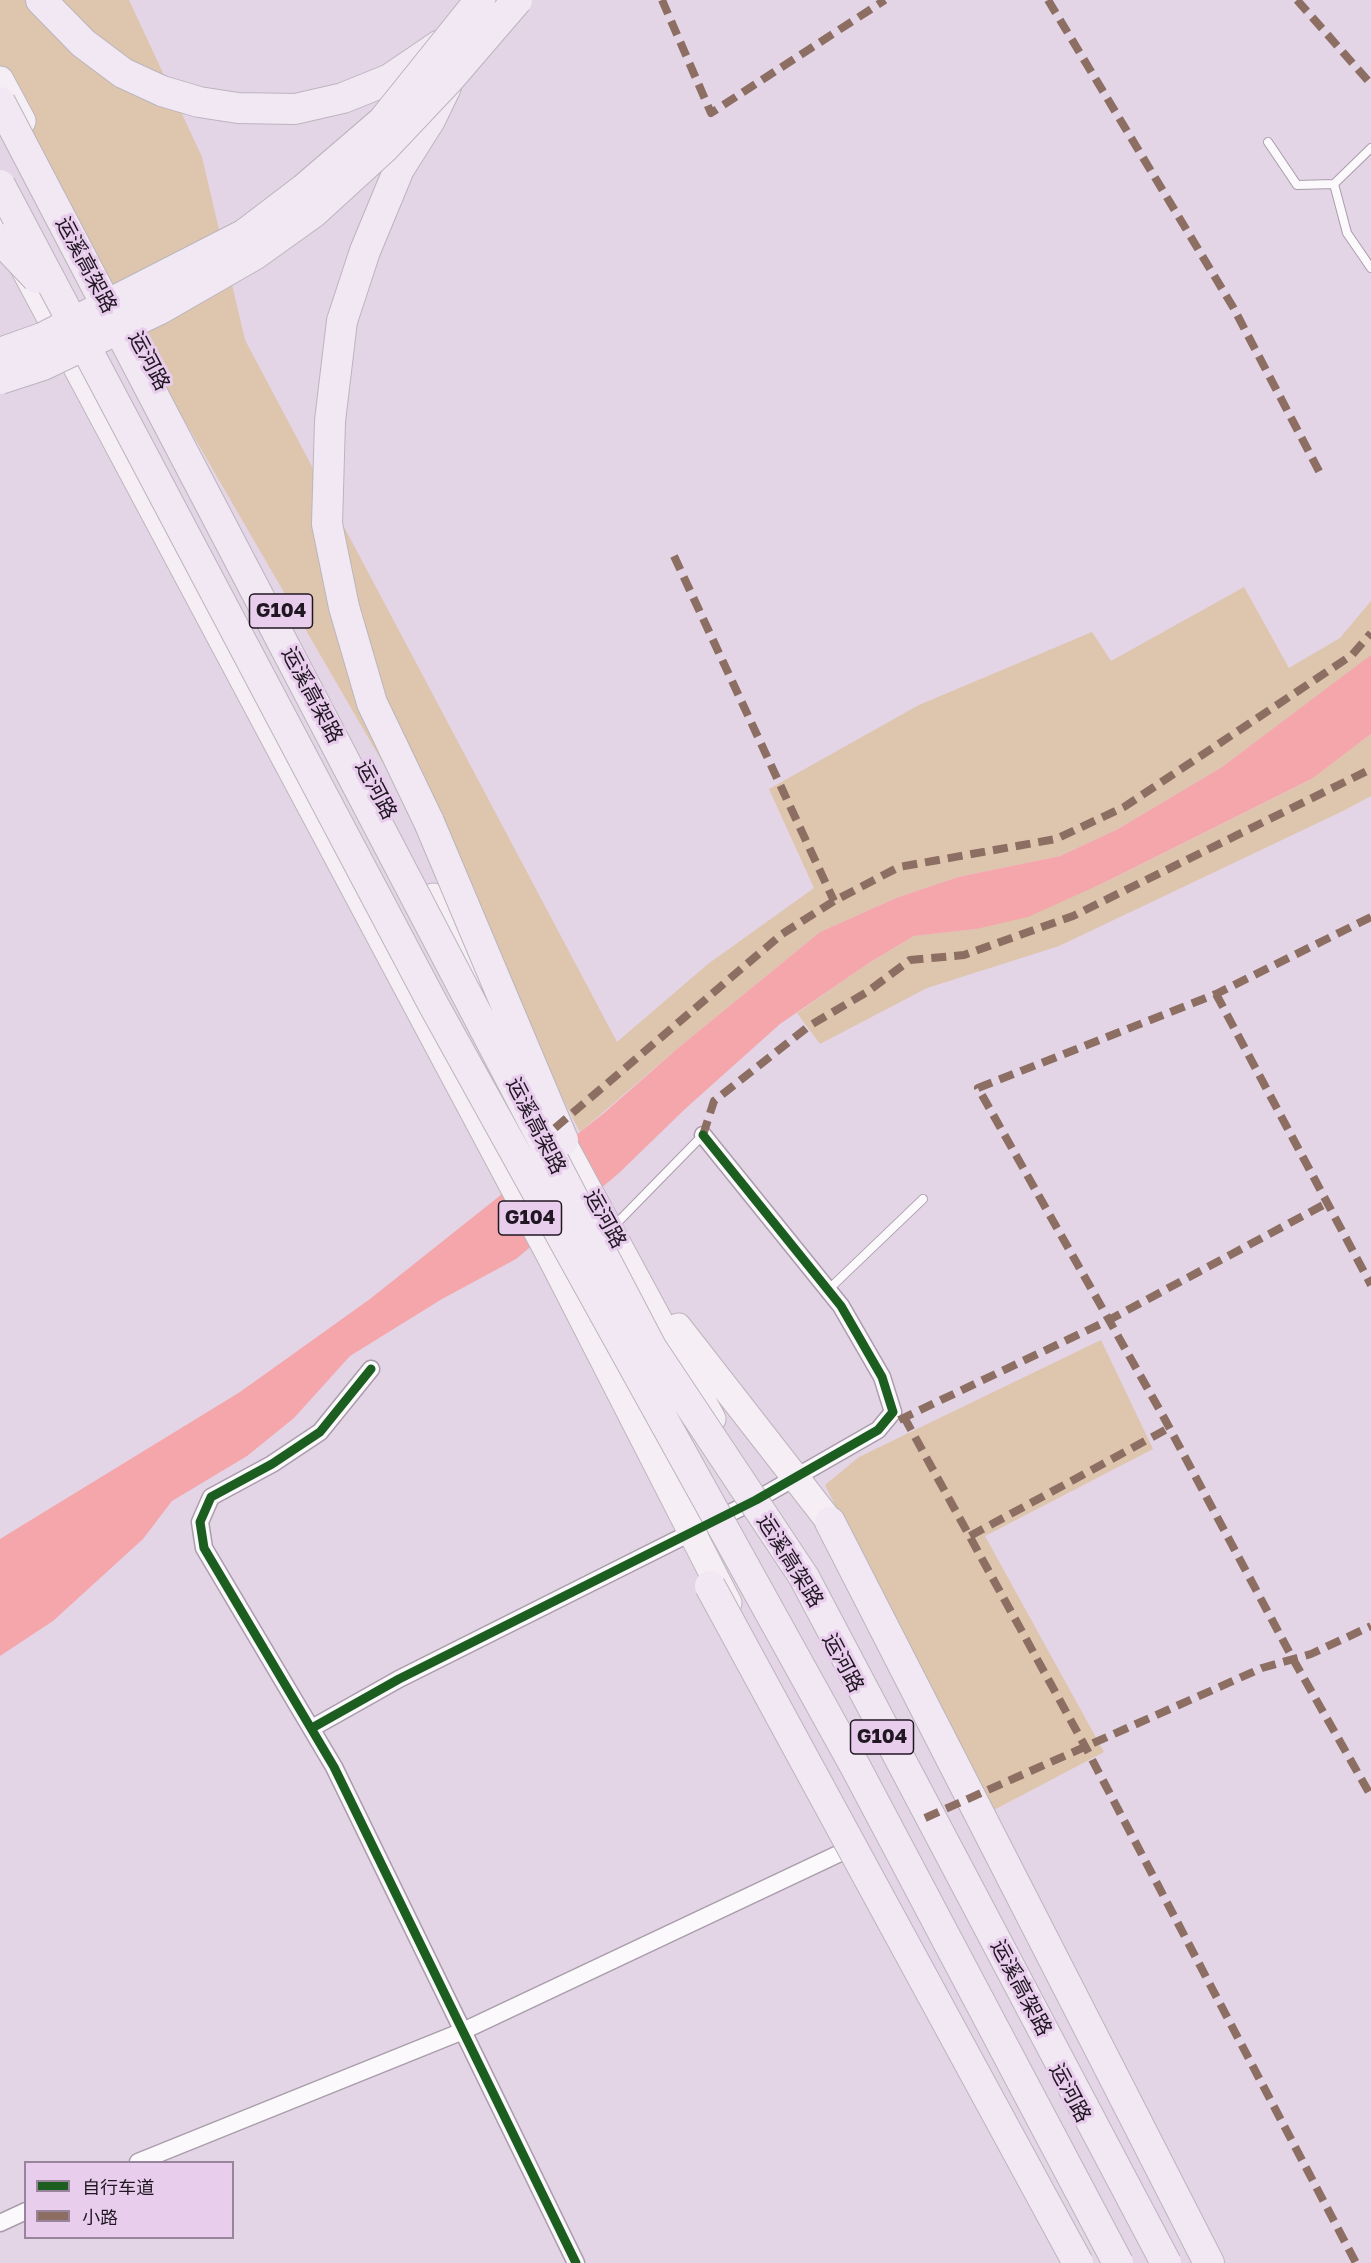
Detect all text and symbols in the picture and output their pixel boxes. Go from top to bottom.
street label: 运溪高架路 [50,213,122,317]
street label: 运河路 [123,327,175,395]
road number: G104 [250,594,312,628]
street label: 运溪高架路 [276,643,348,747]
street label: 运河路 [350,756,402,824]
street label: 运溪高架路 [501,1074,571,1178]
street label: 运河路 [579,1185,631,1253]
road number: G104 [498,1201,562,1235]
street label: 运溪高架路 [751,1510,829,1612]
street label: 运河路 [817,1629,869,1697]
road number: G104 [850,1720,914,1754]
street label: 运溪高架路 [985,1936,1057,2040]
street label: 运河路 [1044,2059,1096,2127]
legend [24,2161,234,2239]
text: 自行车道 [82,2176,154,2198]
text: 小路 [82,2206,118,2228]

